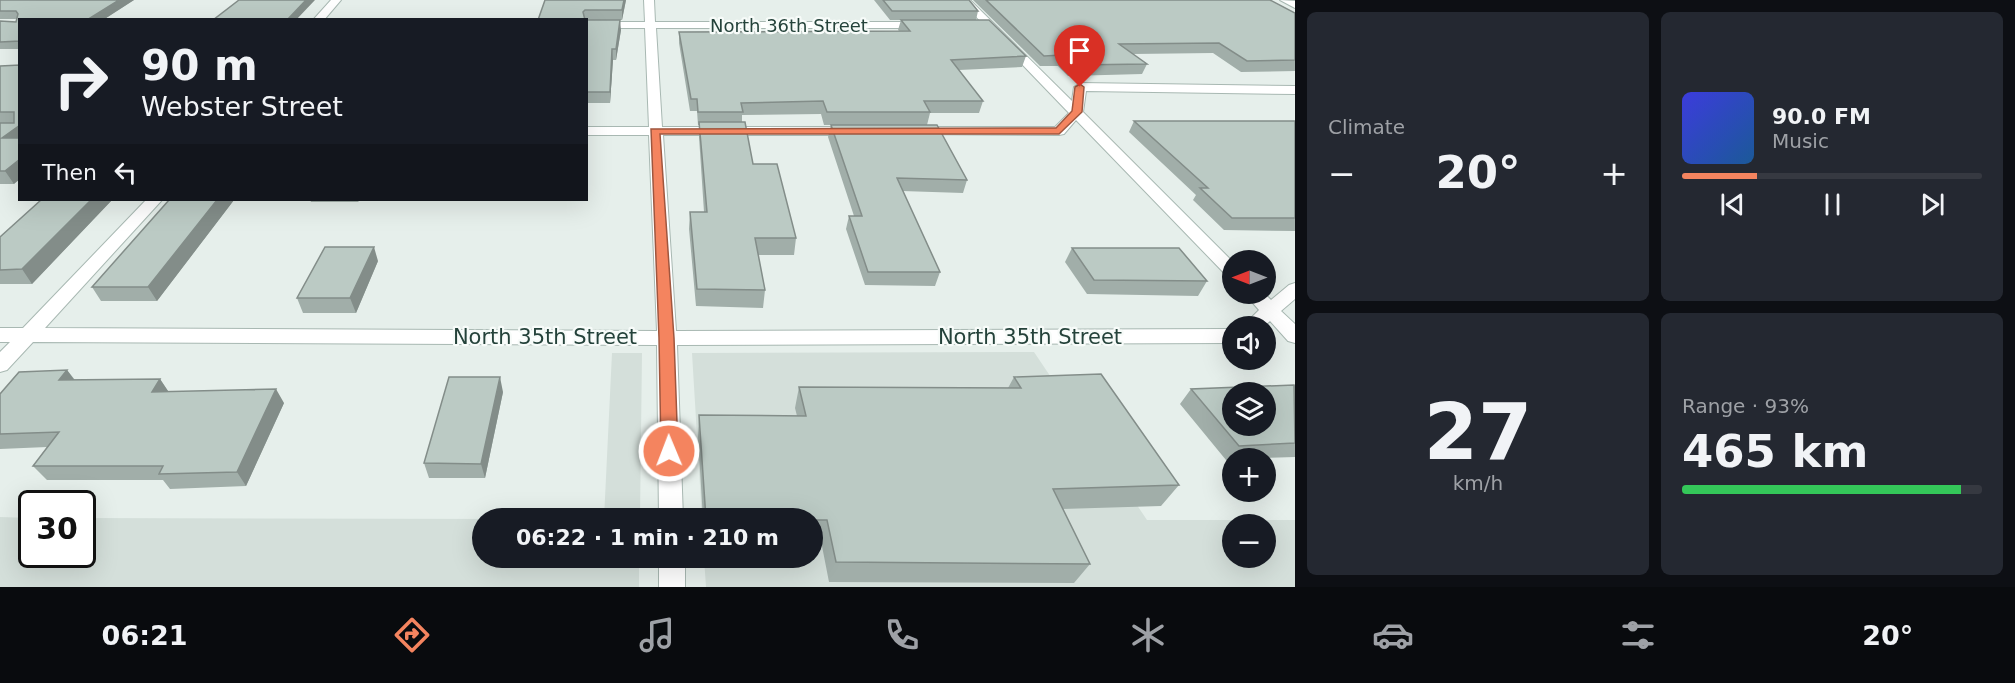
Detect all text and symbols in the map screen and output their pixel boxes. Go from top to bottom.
street label: North 36th Street [710,15,868,36]
pin [1054,25,1105,87]
icon: arrive [1063,34,1096,67]
text: 90 m [141,41,258,90]
icon: right [42,42,120,120]
text: Webster Street [141,91,343,122]
text: 90.0 FM [1772,104,1871,129]
text: Climate [1328,115,1405,139]
text: Music [1772,129,1829,153]
text: 20° [1435,146,1521,199]
text: − [1328,154,1356,193]
text: + [1600,154,1628,193]
icon: left [109,156,142,189]
text: Then [42,160,97,185]
icon: previous [1716,188,1749,221]
icon: pause [1816,188,1849,221]
icon: next [1916,188,1949,221]
north arrow [1222,250,1276,304]
map controls [1222,250,1276,568]
button: sound [1222,316,1276,370]
street label: North 35th Street [453,325,637,349]
street label: North 35th Street [938,325,1122,349]
button: layers [1222,382,1276,436]
text: 27 [1424,387,1532,477]
text: Range · 93% [1682,394,1809,418]
position arrow [637,419,701,483]
text: 465 km [1682,425,1868,478]
button: + [1222,448,1276,502]
text: km/h [1453,471,1503,495]
speed limit sign: 30 [18,490,96,568]
button: − [1222,514,1276,568]
text: 06:22 · 1 min · 210 m [516,525,779,550]
icon: directions [391,614,433,656]
icon: music [636,614,678,656]
icon: phone [881,614,923,656]
icon: climate [1127,614,1169,656]
icon: car [1372,614,1414,656]
icon: filters [1617,614,1659,656]
text: 06:21 [102,620,188,651]
text: 20° [1862,620,1913,651]

